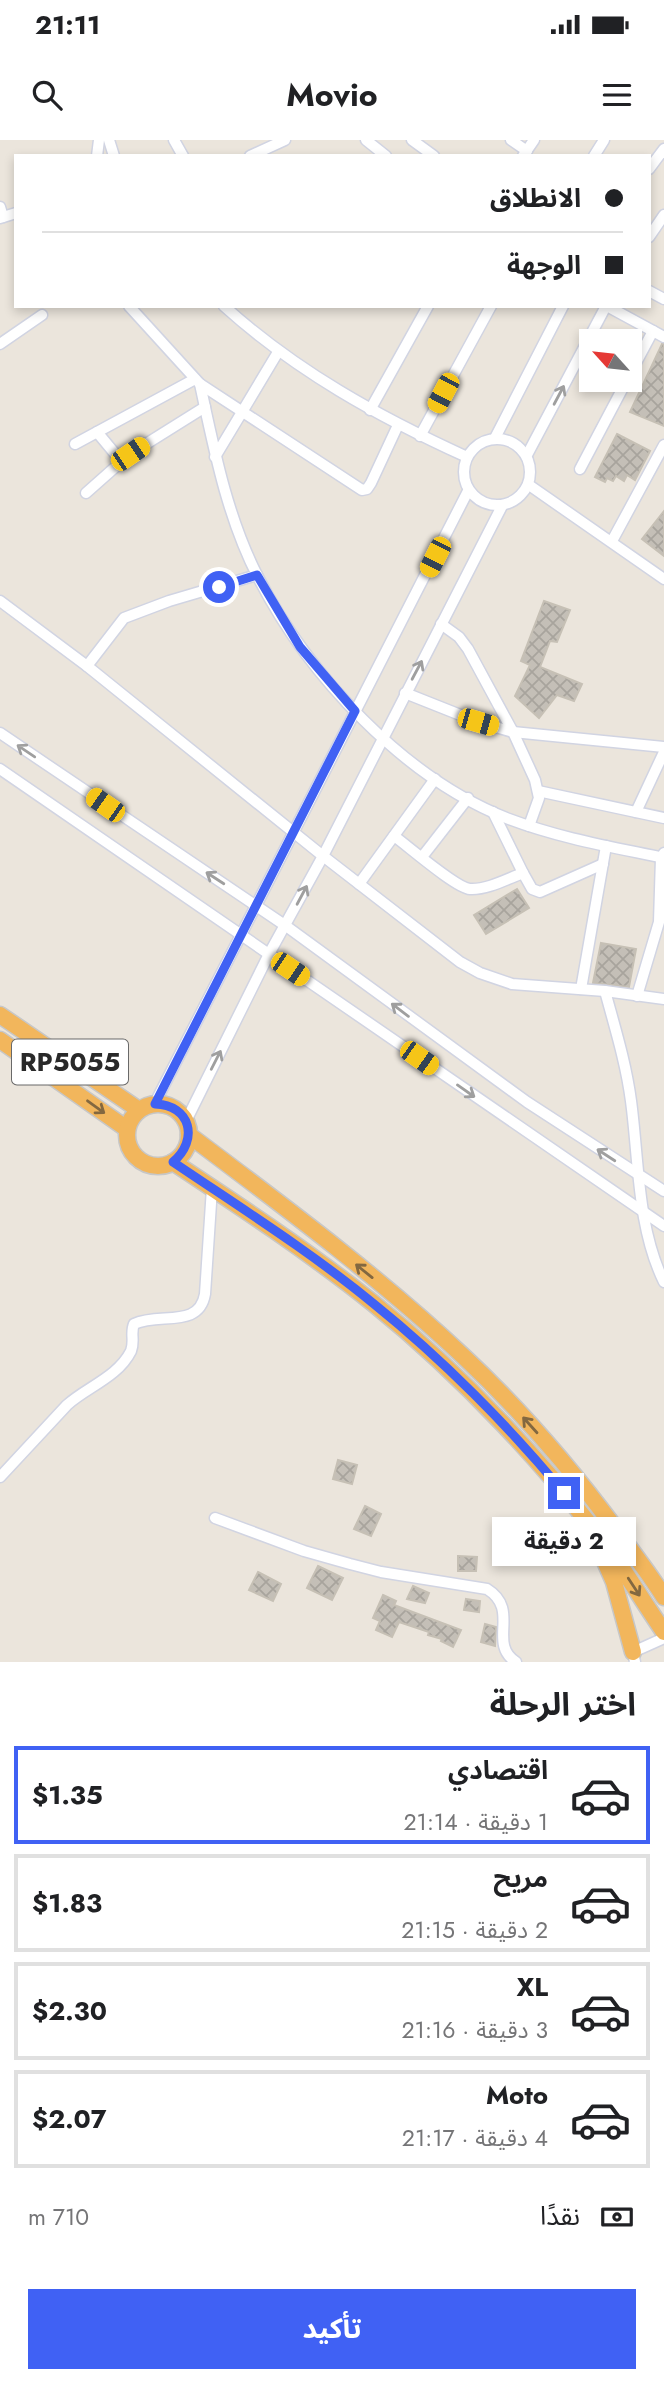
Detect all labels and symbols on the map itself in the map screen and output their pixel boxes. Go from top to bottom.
north arrow [579,329,642,392]
car [424,370,463,416]
one-way arrow [552,385,566,405]
car [107,434,154,474]
car [417,534,454,580]
route start [203,571,235,603]
one-way arrow [410,661,424,681]
car [455,706,502,738]
one-way arrow [17,744,36,758]
car [82,784,129,826]
one-way arrow [205,871,225,885]
one-way arrow [296,885,310,906]
car [267,949,314,989]
one-way arrow [391,1003,410,1018]
car [396,1037,443,1079]
road number: RP5055 [12,1040,128,1085]
one-way arrow [210,1050,224,1071]
one-way arrow [456,1084,475,1098]
one-way arrow [86,1099,105,1114]
one-way arrow [597,1147,617,1161]
one-way arrow [355,1263,373,1279]
one-way arrow [522,1416,538,1434]
route end [548,1477,580,1509]
callout: 2 دقيقة [492,1518,636,1566]
one-way arrow [627,1577,641,1596]

